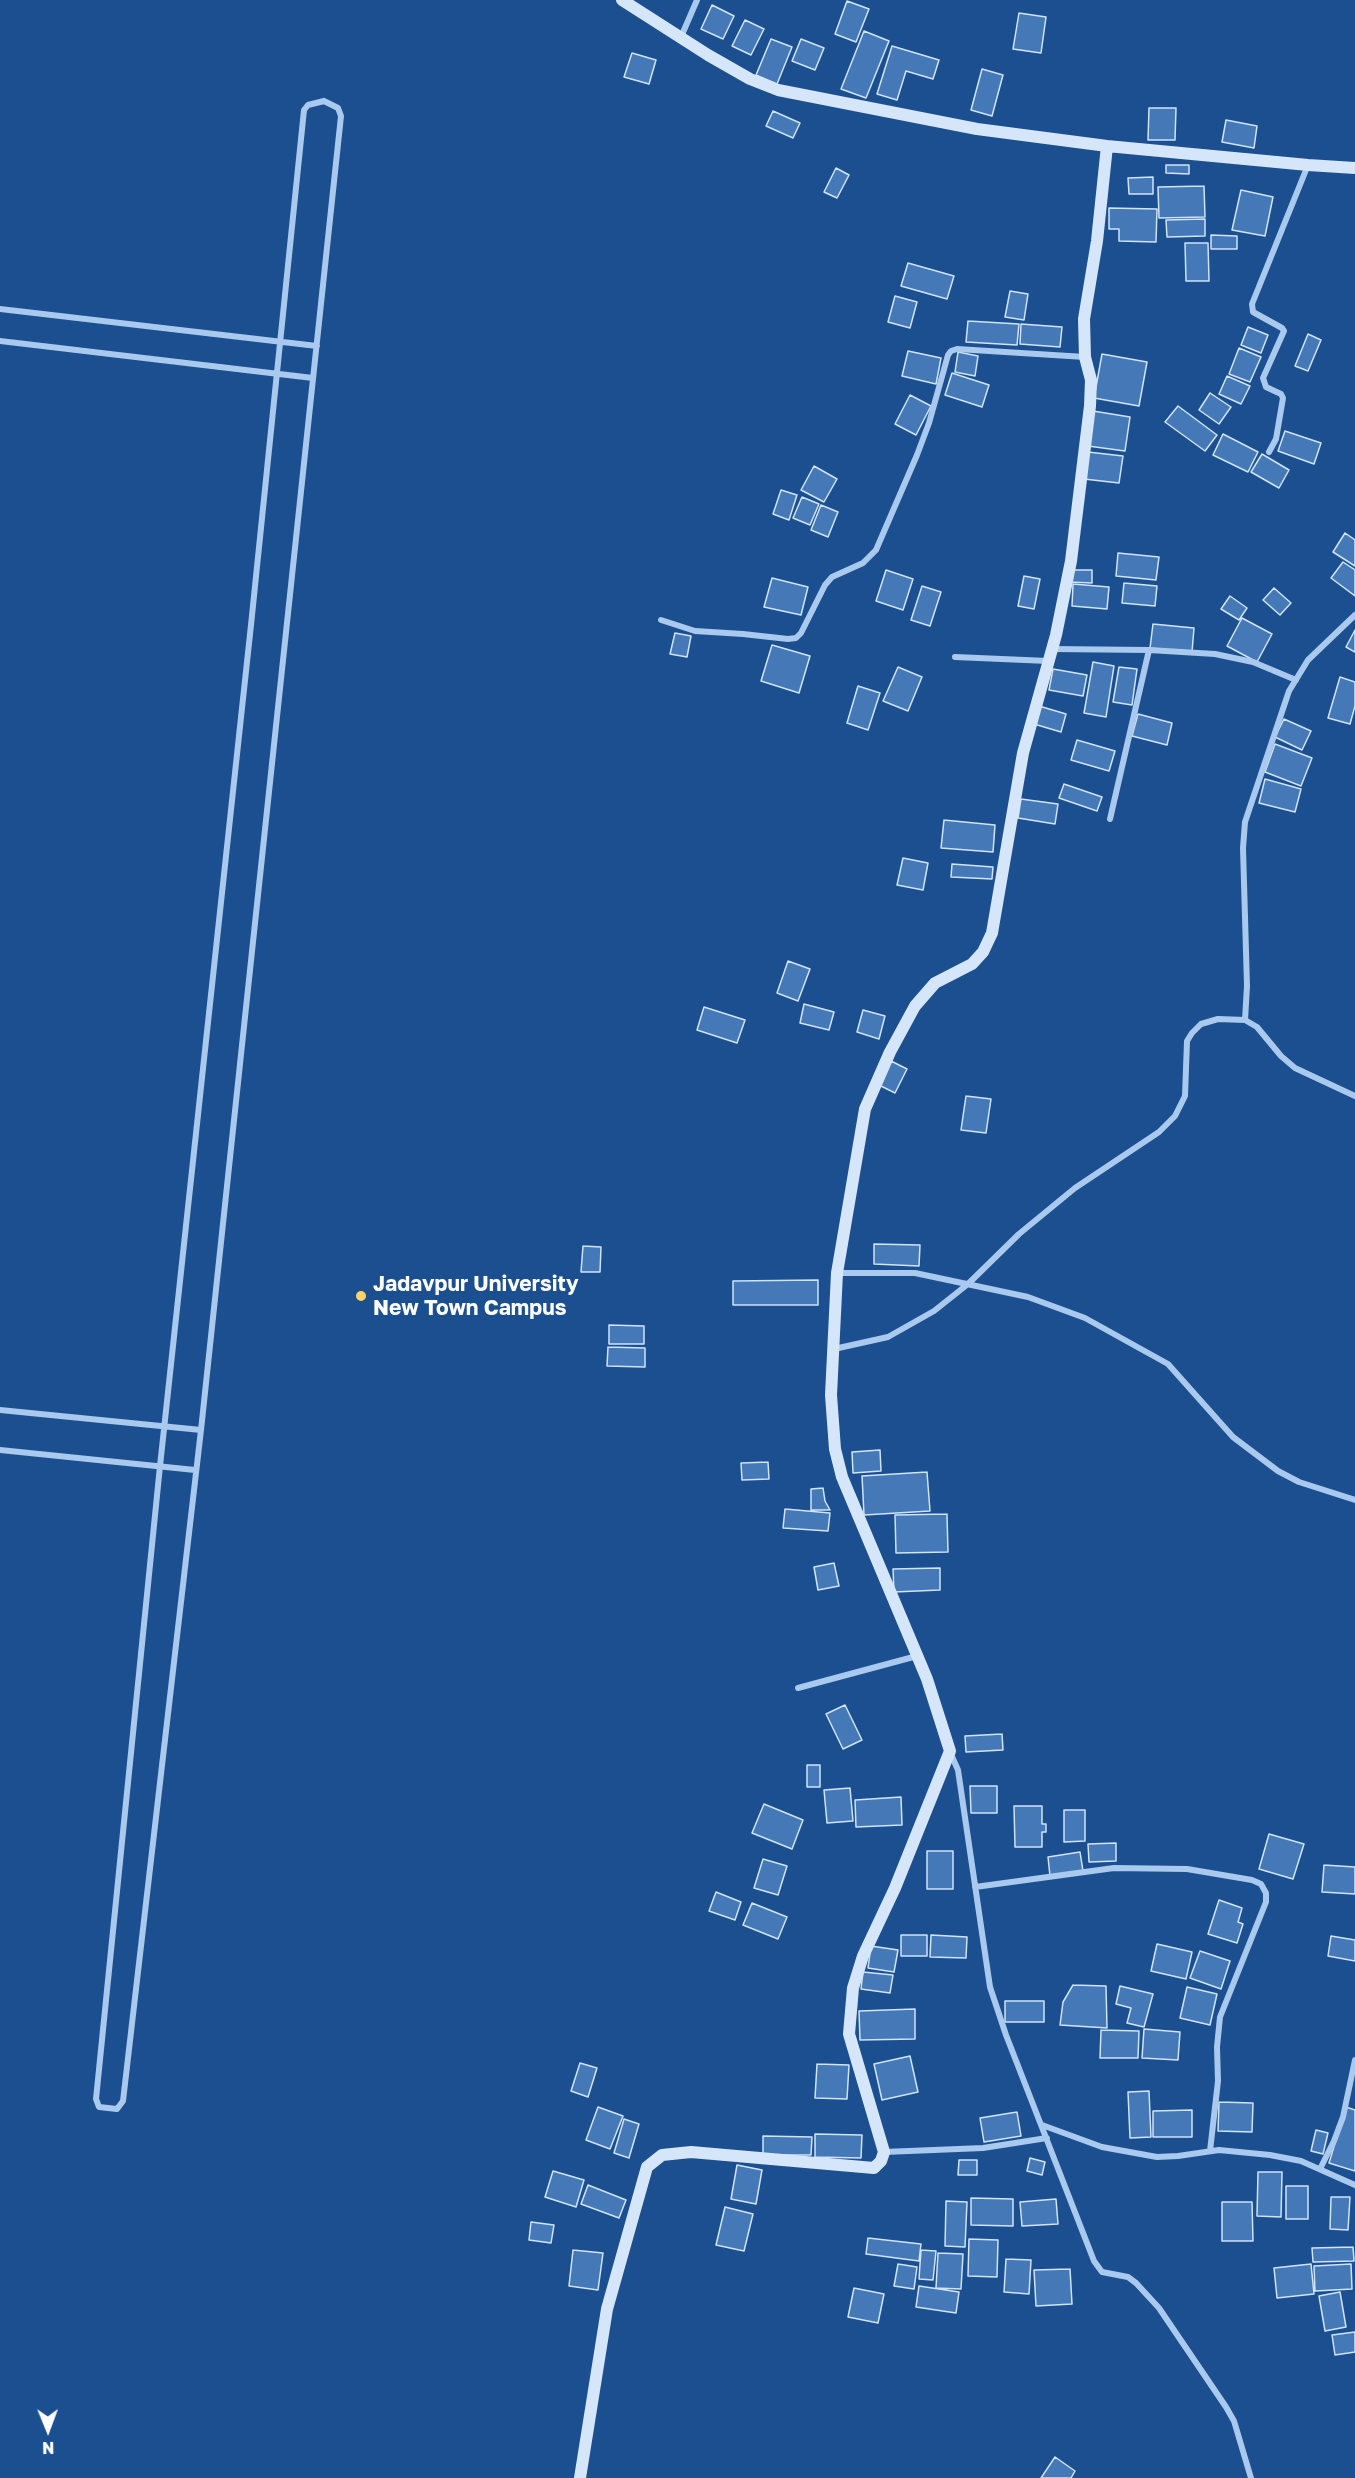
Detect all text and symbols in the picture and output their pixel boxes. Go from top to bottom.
place label: Jadavpur University New Town Campus [373,1271,579,1321]
marker: Jadavpur University New Town Campus [354,1289,368,1303]
north arrow [18,2400,78,2460]
text: N [42,2438,55,2458]

